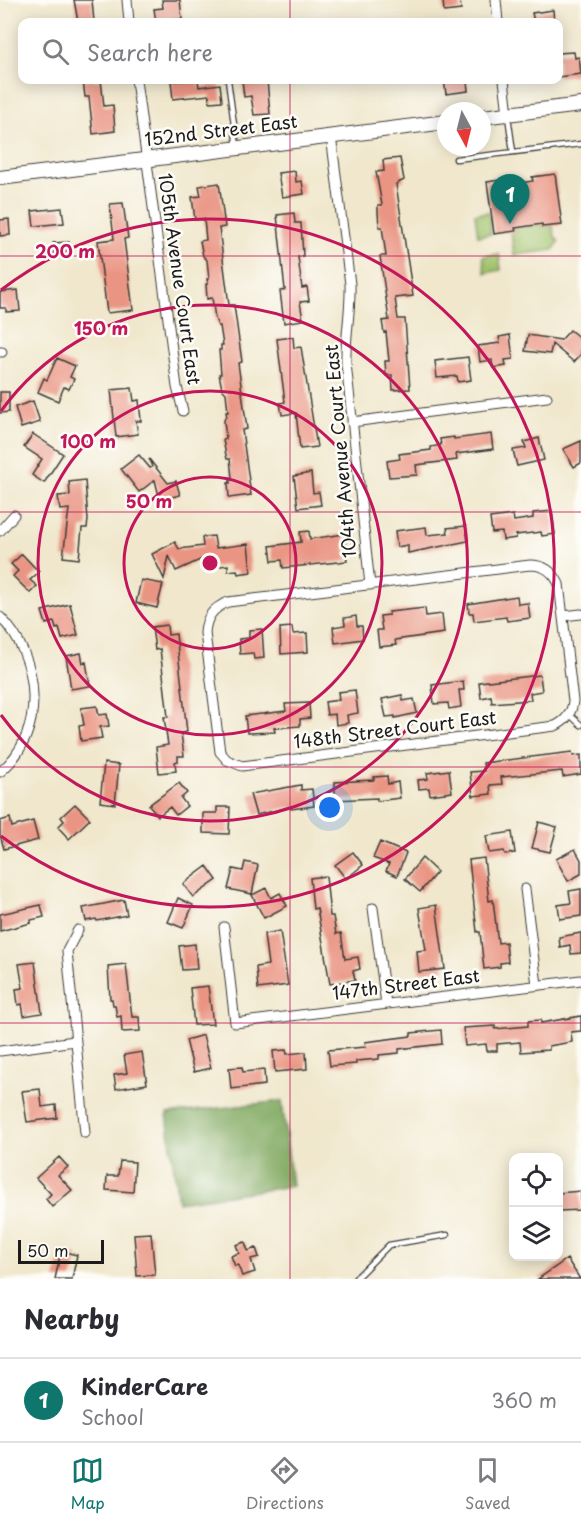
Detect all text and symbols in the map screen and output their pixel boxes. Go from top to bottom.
search box [18,18,563,84]
icon: search [39,35,72,68]
text: Search here [87,35,213,68]
north arrow [437,102,491,156]
street label: 152nd Street East [143,107,299,152]
street label: 105th Avenue Court East [152,171,209,386]
pin: 1 [490,174,530,224]
text: 200 m [35,237,95,264]
text: 150 m [74,314,128,341]
street label: 104th Avenue Court East [317,343,362,559]
text: 100 m [60,427,116,454]
text: 50 m [126,487,172,514]
centre of rings [200,553,220,573]
street label: 148th Street Court East [292,703,498,754]
your location [315,793,344,822]
street label: 147th Street East [331,961,481,1006]
map controls [509,1153,563,1261]
button: locate [509,1153,563,1207]
button: layers [509,1207,563,1261]
scale bar [18,1237,104,1264]
text: 50 m [27,1238,68,1262]
text: Nearby [24,1299,119,1338]
text: KinderCare [81,1369,208,1402]
text: 1 [39,1385,48,1415]
text: 360 m [491,1385,557,1415]
text: School [81,1402,144,1432]
tab: Map [71,1454,105,1514]
tab: Directions [246,1454,324,1514]
tab: Saved [465,1454,510,1514]

